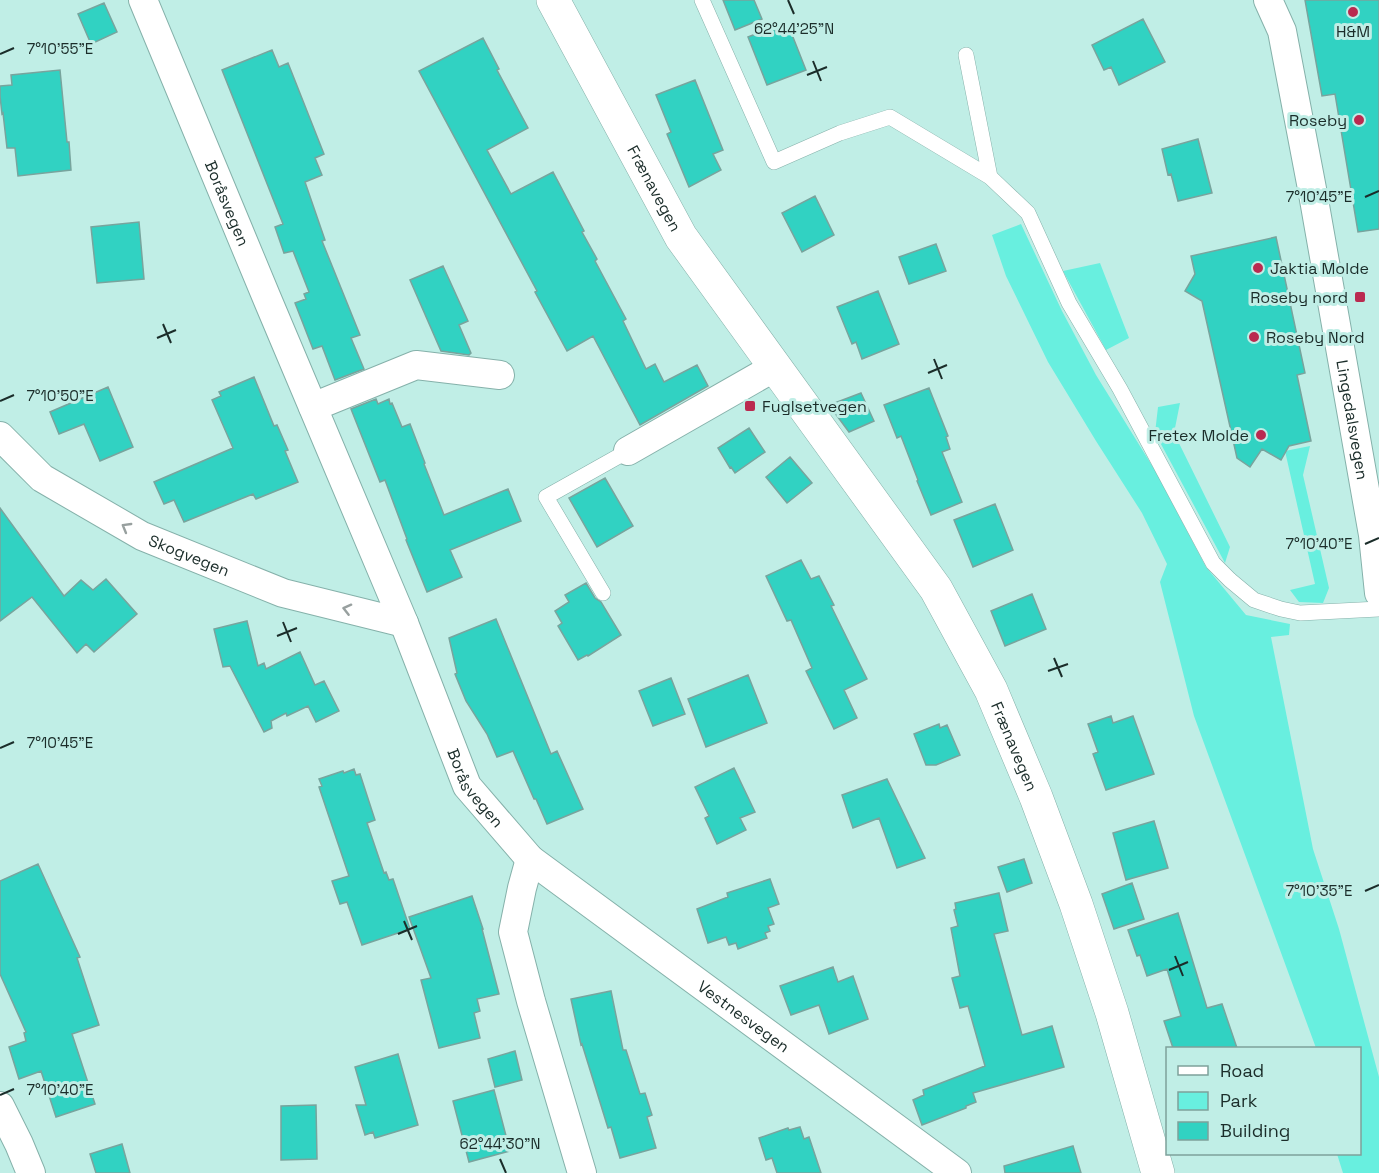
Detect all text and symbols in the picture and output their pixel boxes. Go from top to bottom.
marker: H&M [1346,5,1360,19]
text: 62°44'25"N [754,19,834,38]
place label: H&M [1336,21,1370,42]
text: 7°10'55"E [27,39,93,58]
place label: Roseby [1289,110,1347,131]
marker: Roseby [1352,113,1366,127]
street label: Frænavegen [622,142,686,235]
street label: Boråsvegen [200,157,254,249]
text: 7°10'45"E [1286,187,1352,206]
place label: Jaktia Molde [1270,258,1369,279]
marker: Jaktia Molde [1251,261,1265,275]
place label: Roseby nord [1250,287,1348,308]
marker: Roseby nord [1353,290,1367,304]
place label: Roseby Nord [1266,327,1365,348]
marker: Roseby Nord [1247,330,1261,344]
street label: Lingedalsvegen [1331,358,1373,481]
text: 7°10'50"E [26,386,94,405]
place label: Fuglsetvegen [762,396,867,417]
marker: Fuglsetvegen [743,399,757,413]
place label: Fretex Molde [1148,425,1249,446]
marker: Fretex Molde [1254,428,1268,442]
one-way arrow [122,522,132,534]
street label: Skogvegen [146,530,233,581]
text: 7°10'40"E [1285,534,1353,553]
one-way arrow [343,603,353,616]
street label: Frænavegen [986,698,1042,794]
text: 7°10'45"E [27,733,93,752]
street label: Boråsvegen [442,745,508,832]
text: 7°10'35"E [1286,881,1352,900]
street label: Vestnesvegen [693,976,794,1057]
legend [1166,1047,1361,1155]
text: Road [1220,1059,1264,1082]
text: 7°10'40"E [26,1080,94,1099]
text: Park [1220,1089,1258,1112]
text: Building [1220,1119,1290,1142]
text: 62°44'30"N [460,1134,540,1153]

